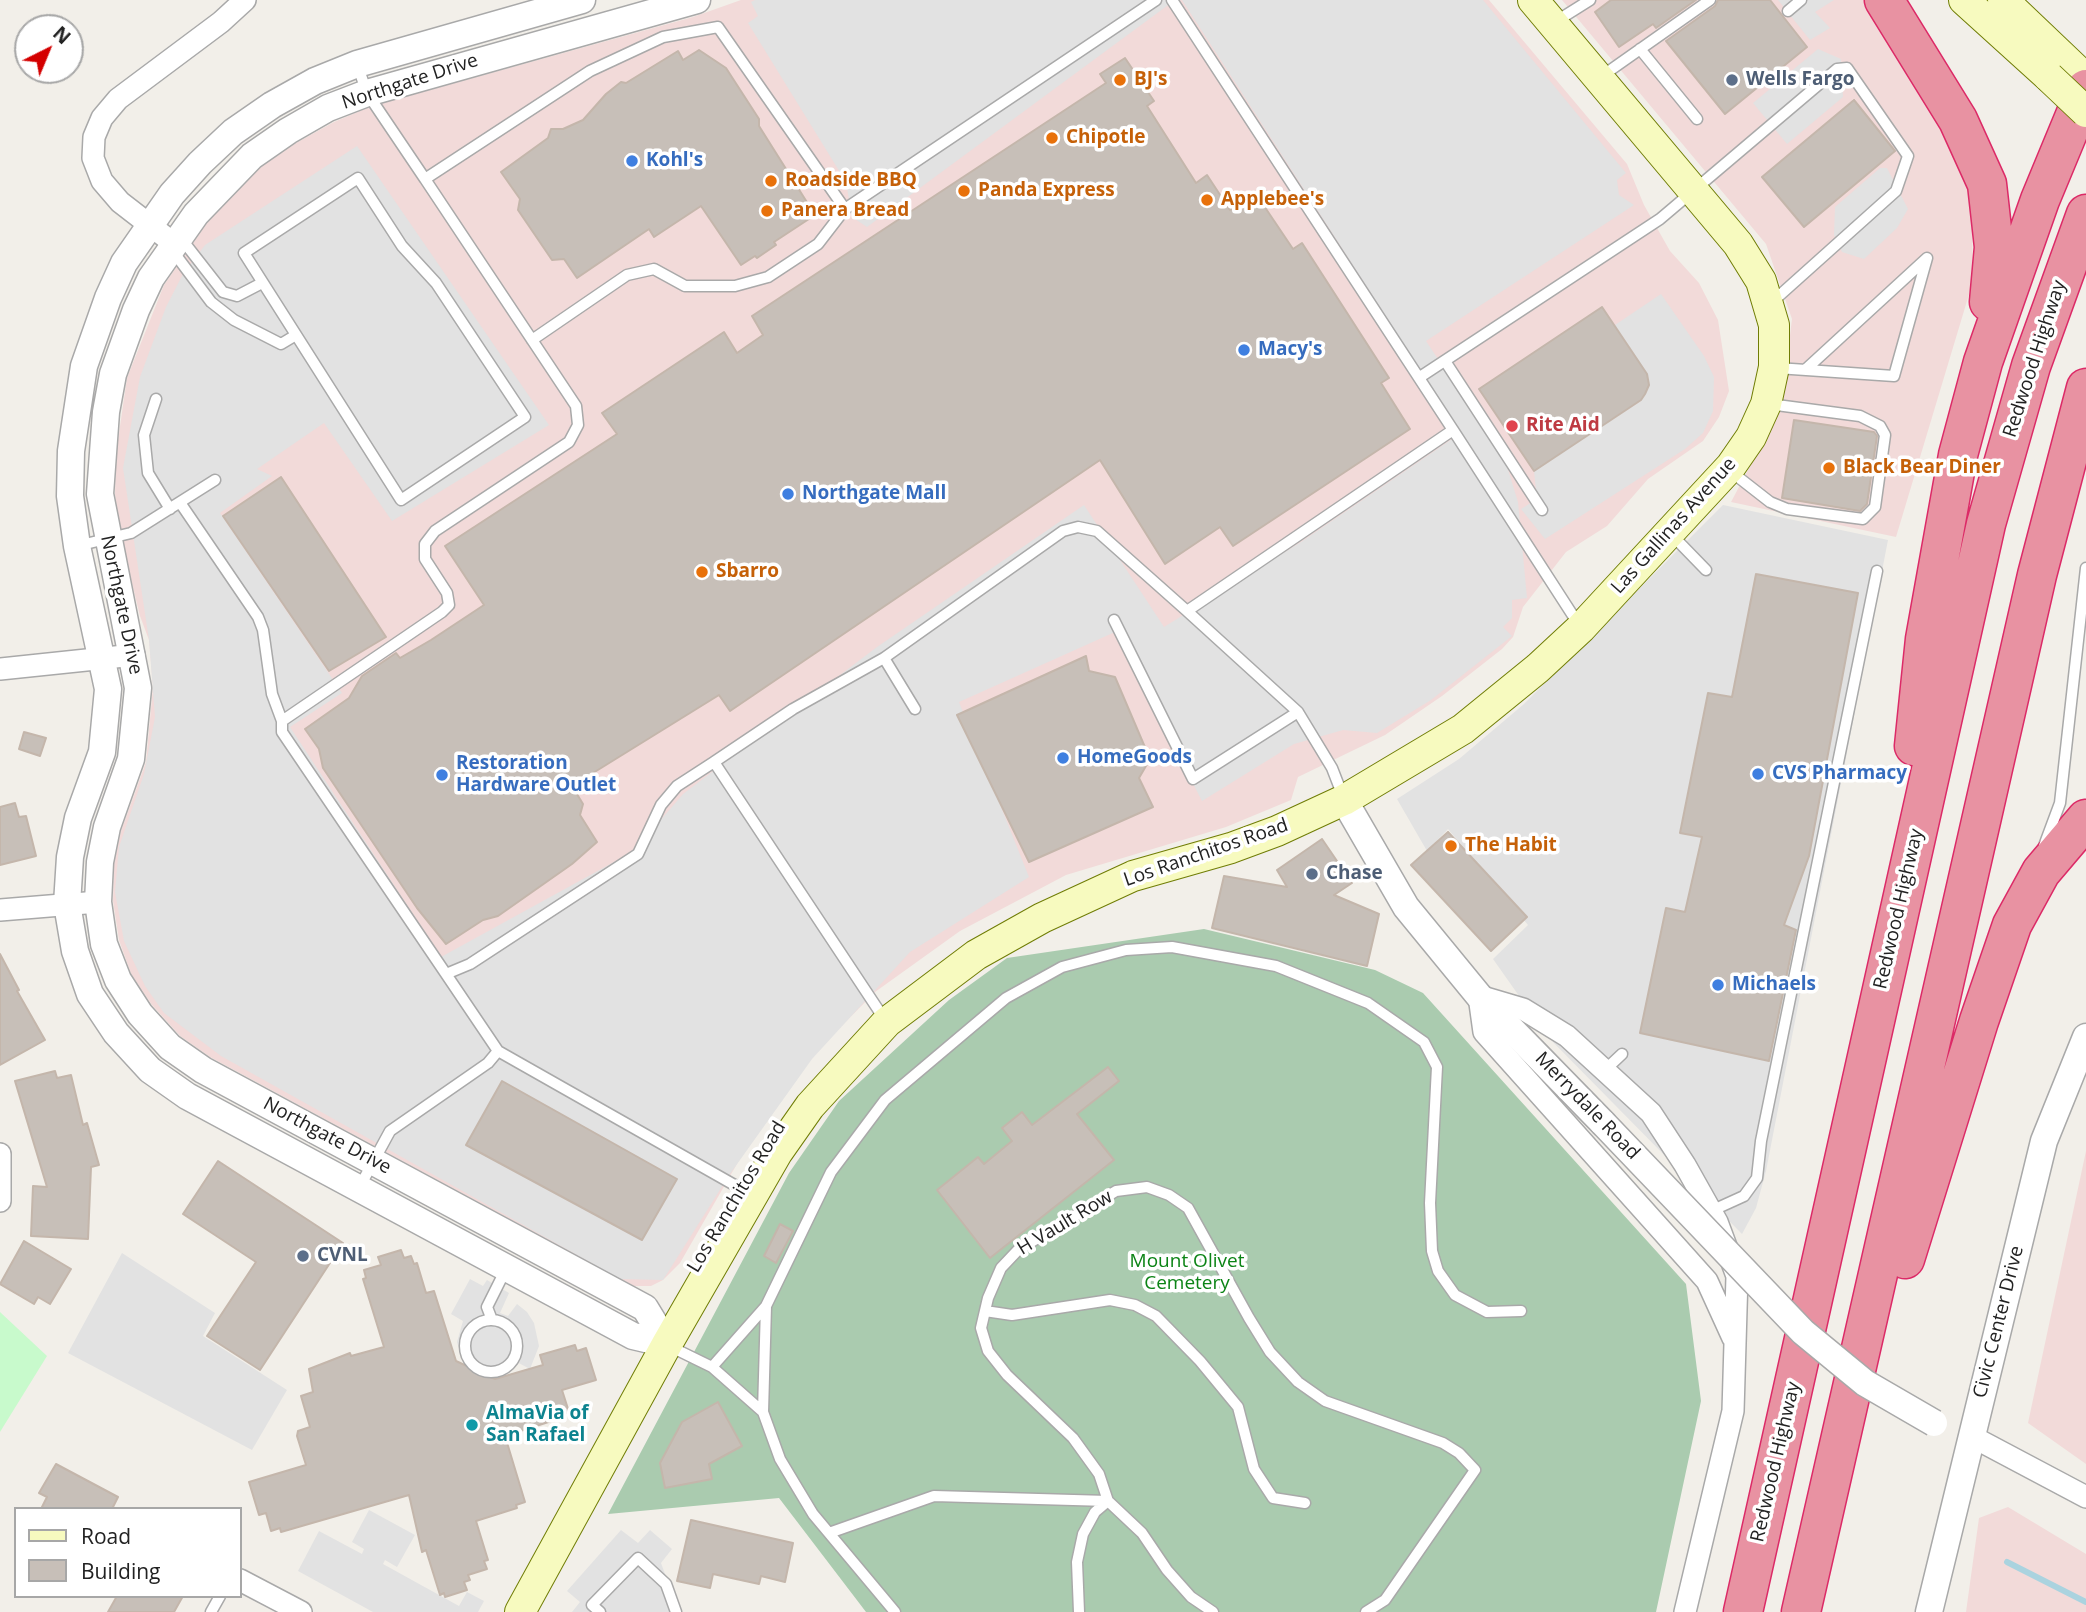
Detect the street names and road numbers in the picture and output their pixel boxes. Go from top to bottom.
street label: Northgate Drive [339,49,481,115]
street label: Redwood Highway [1999,278,2071,440]
street label: Las Gallinas Avenue [1607,453,1741,599]
street label: Northgate Drive [95,533,147,677]
street label: Los Ranchitos Road [1121,814,1291,892]
street label: Redwood Highway [1869,827,1929,991]
street label: Merrydale Road [1530,1047,1644,1165]
street label: Northgate Drive [259,1093,395,1179]
street label: Los Ranchitos Road [683,1117,791,1277]
street label: H Vault Row [1013,1186,1117,1260]
street label: Civic Center Drive [1969,1244,2029,1400]
street label: Redwood Highway [1746,1380,1806,1544]

